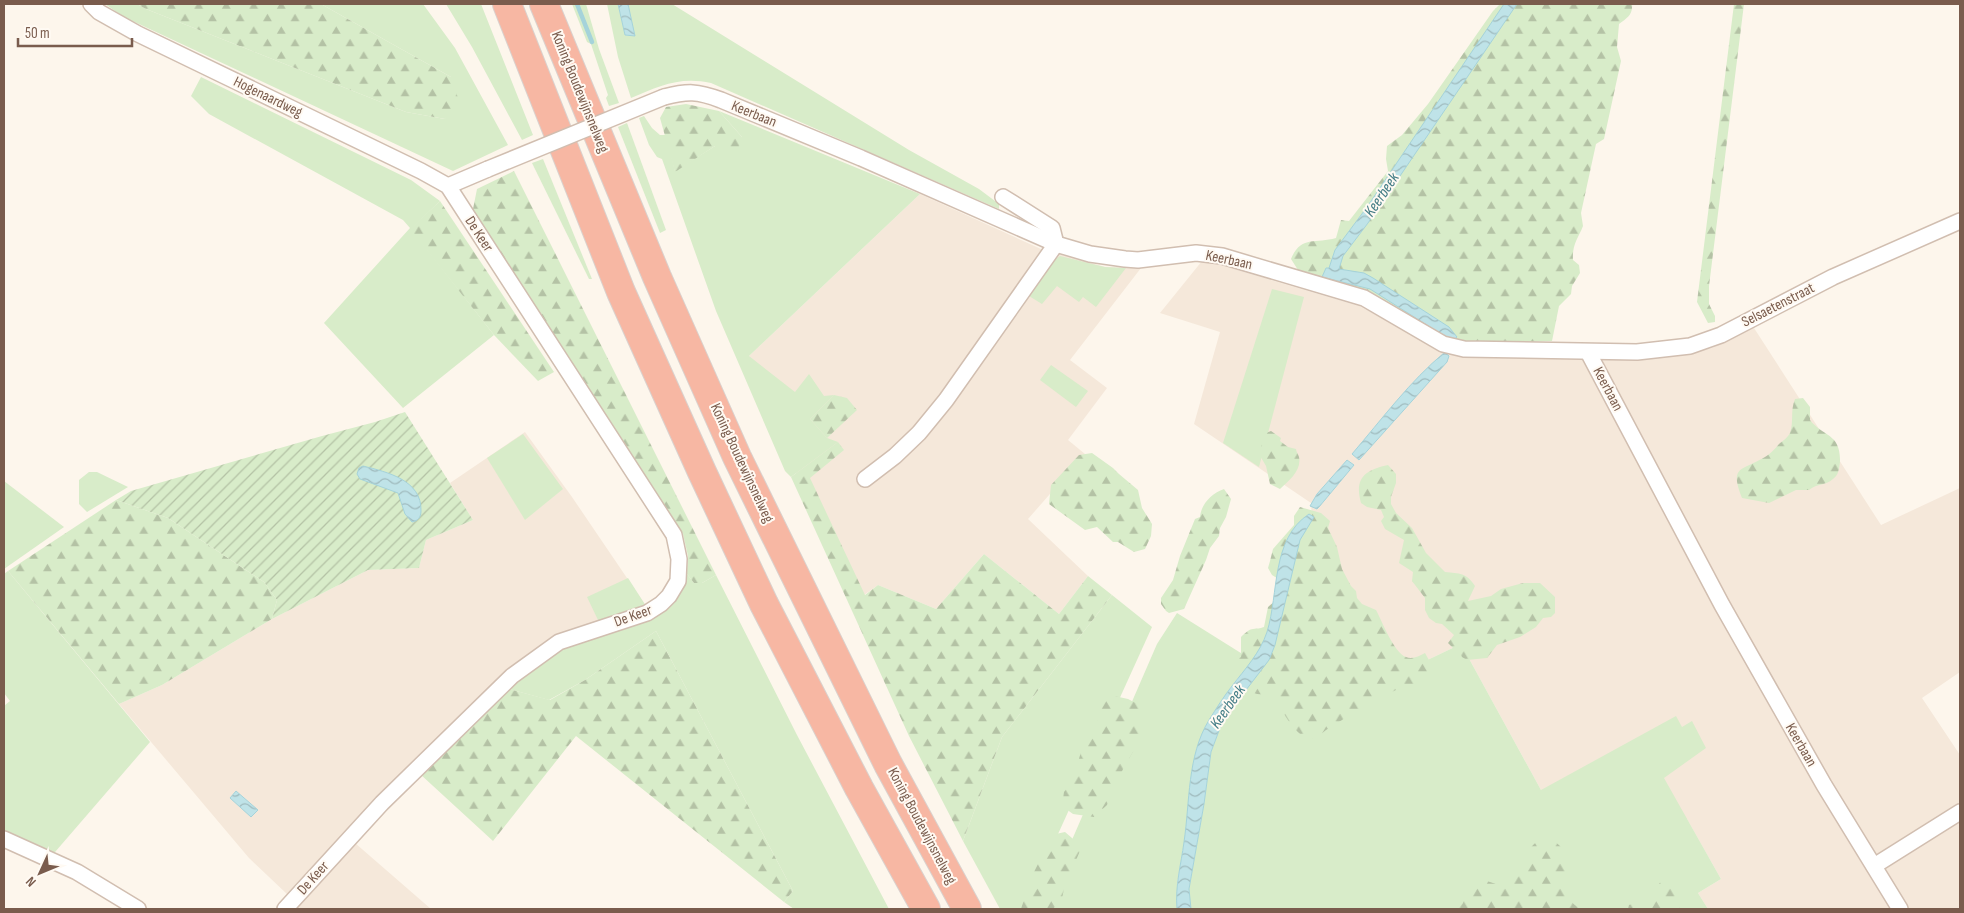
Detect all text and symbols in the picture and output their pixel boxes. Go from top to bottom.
scale bar [18,15,131,47]
text: 50 m [25,24,50,43]
street label: Koning Boudewijnsnelweg [547,28,613,156]
street label: Hogenaardweg [230,72,306,122]
street label: Keerbaan [729,96,779,132]
water label: Keerbeek [1361,169,1404,221]
street label: De Keer [460,213,498,256]
street label: Keerbaan [1204,246,1254,274]
street label: Selsaetenstraat [1738,278,1818,331]
street label: Keerbaan [1589,364,1627,414]
street label: Koning Boudewijnsnelweg [706,400,778,526]
street label: De Keer [612,600,655,632]
water label: Keerbeek [1206,681,1250,732]
street label: Keerbaan [1781,720,1821,770]
street label: Koning Boudewijnsnelweg [883,764,961,888]
north arrow [15,848,65,898]
street label: De Keer [293,857,333,899]
text: N [22,873,40,890]

